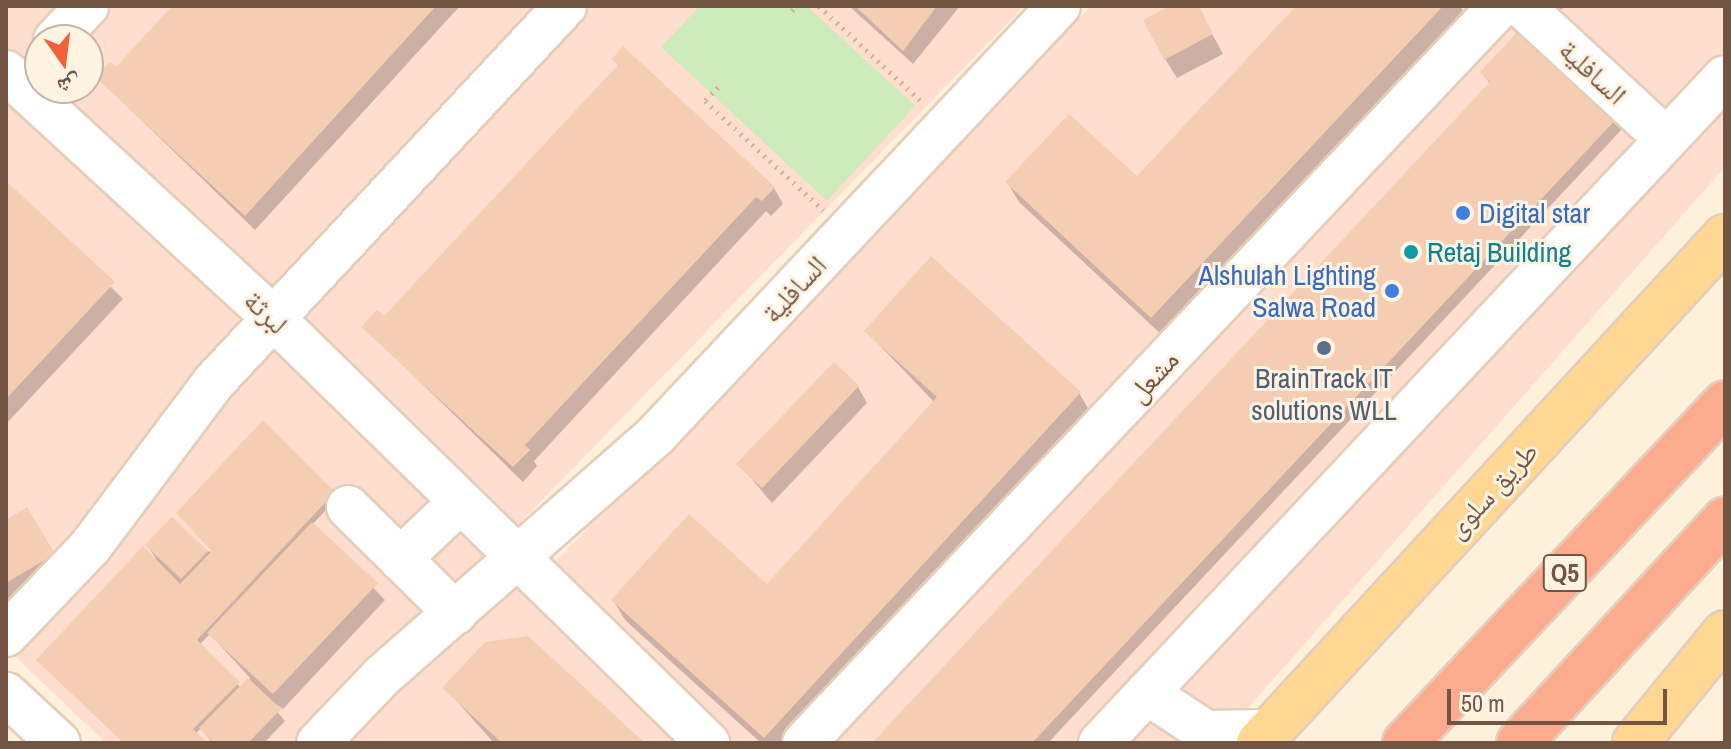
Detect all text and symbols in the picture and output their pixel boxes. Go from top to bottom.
north arrow [24,24,104,104]
street label: السافلية [1552,33,1634,111]
text: ش [54,68,84,103]
place label: Digital star [1479,196,1590,230]
marker: Digital star [1454,204,1472,222]
place label: Retaj Building [1427,235,1571,269]
marker: Retaj Building [1402,243,1420,261]
street label: السافلية [755,248,833,330]
place label: Alshulah Lighting Salwa Road [1199,258,1376,324]
marker: Alshulah Lighting Salwa Road [1383,282,1401,300]
street label: لبرثة [237,283,295,341]
marker: BrainTrack IT solutions WLL [1315,339,1333,357]
street label: مشعل [1120,343,1186,409]
place label: BrainTrack IT solutions WLL [1251,361,1397,427]
street label: طريق سلوى [1439,435,1545,545]
road number: Q5 [1541,551,1589,595]
scale bar [1451,673,1671,723]
text: 50 m [1461,687,1505,719]

